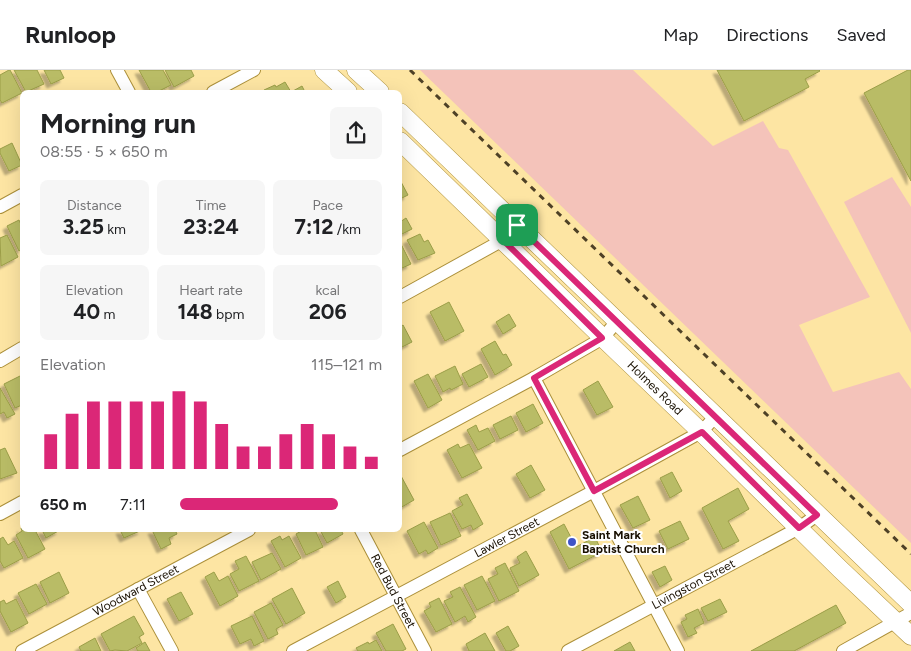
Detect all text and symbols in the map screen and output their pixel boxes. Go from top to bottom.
text: Runloop [25,20,116,49]
text: Map [663,24,698,46]
text: Directions [726,24,808,46]
text: Saved [836,24,886,46]
text: Morning run [40,106,196,140]
button: share [330,107,382,159]
text: 08:55 · 5 × 650 m [40,142,168,161]
text: Distance [67,197,122,214]
text: Time [196,197,226,214]
text: Pace [312,197,343,214]
pin [496,204,538,246]
icon: arrive [503,211,531,239]
text: 3.25 [63,214,104,239]
text: 23:24 [183,214,239,239]
text: 7:12 [294,214,333,239]
text: km [104,221,126,238]
text: /km [333,221,361,238]
text: Elevation [66,282,123,299]
text: Heart rate [179,282,243,299]
text: kcal [315,282,340,299]
text: 40 [73,299,100,324]
text: 148 [178,299,213,324]
text: 206 [309,299,347,324]
text: m [100,306,115,323]
text: bpm [213,306,244,323]
text: Elevation [40,355,106,374]
text: 115–121 m [311,355,382,374]
street label: Holmes Road [624,358,686,418]
text: 650 m [40,495,87,514]
text: 7:11 [120,495,146,514]
street label: Lawler Street [472,514,542,560]
place label: Saint Mark Baptist Church [582,528,665,556]
marker: Saint Mark Baptist Church [566,536,578,548]
street label: Red Bud Street [368,552,419,631]
street label: Livingston Street [649,556,738,612]
street label: Woodward Street [91,562,182,619]

